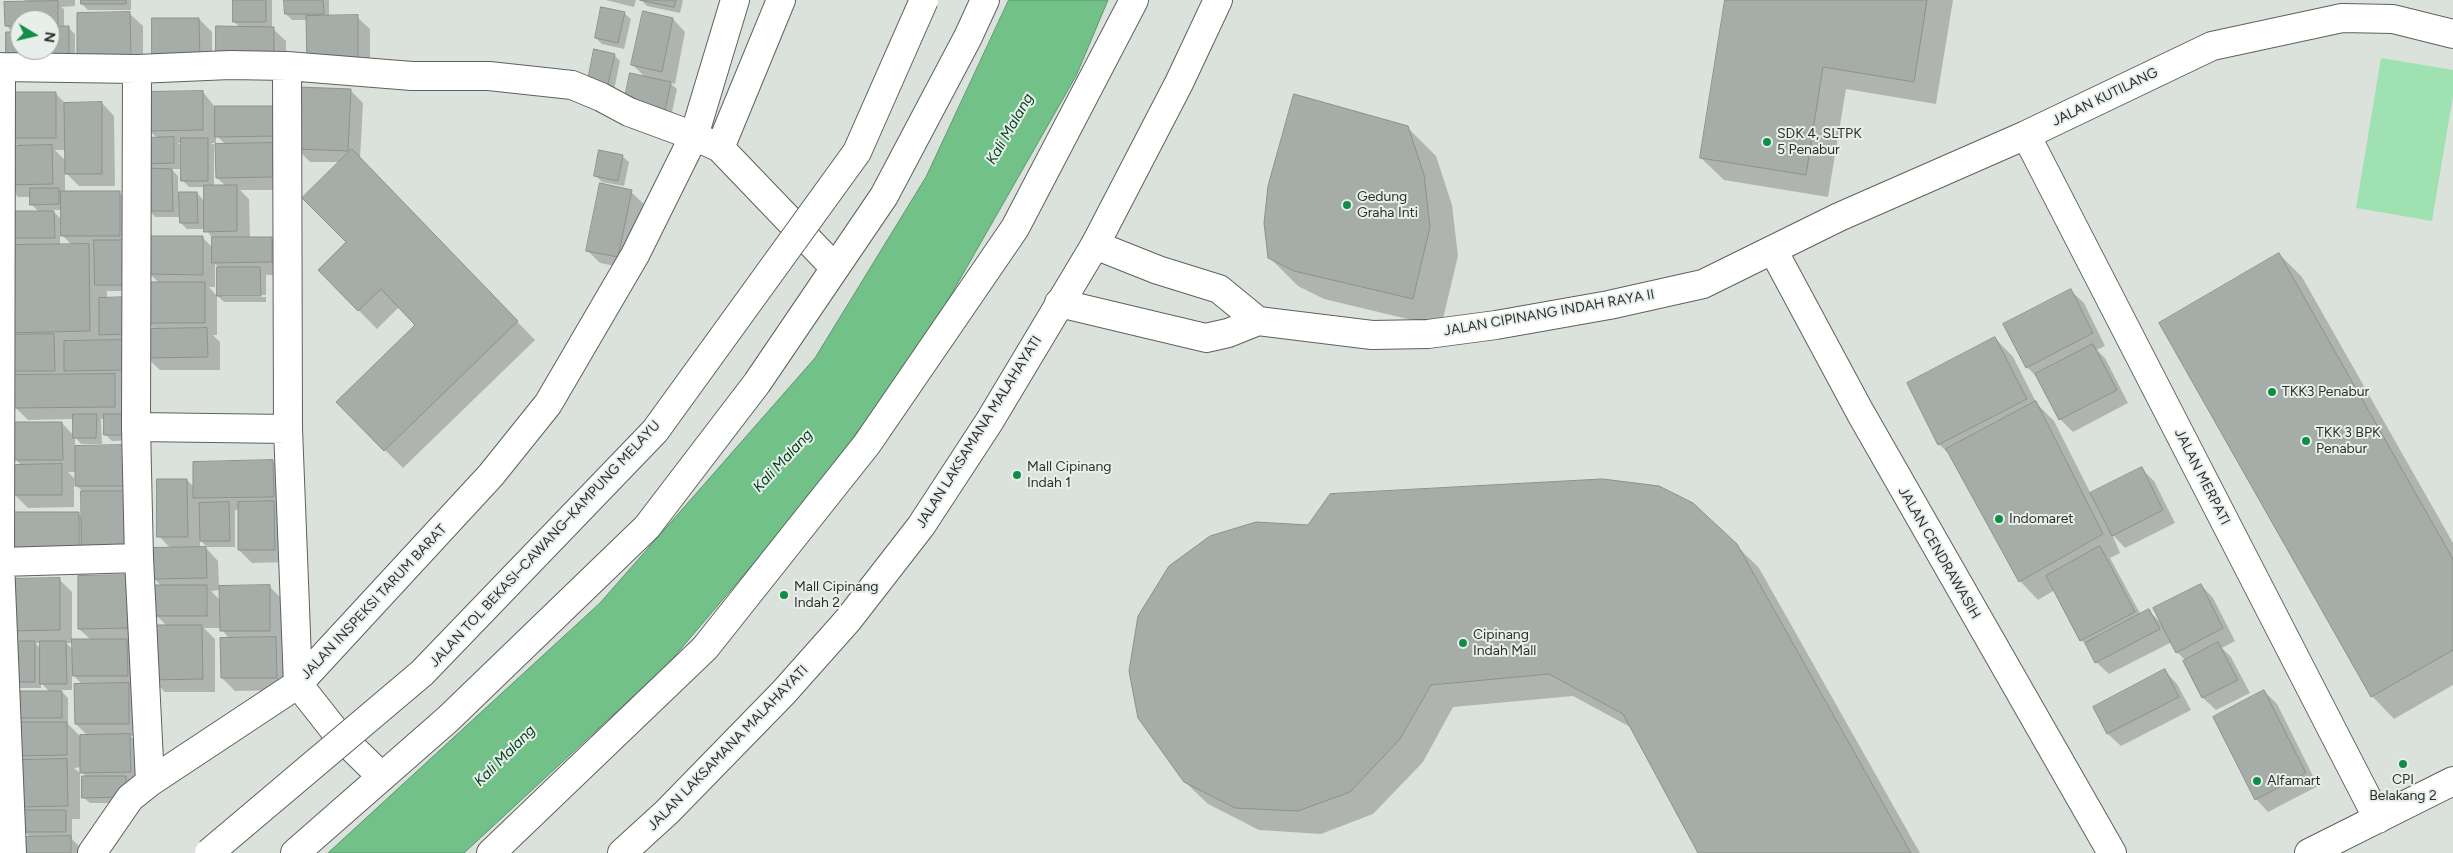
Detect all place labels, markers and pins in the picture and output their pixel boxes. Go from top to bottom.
place label: SDK 4, SLTPK 5 Penabur [1777,126,1862,158]
marker: SDK 4, SLTPK 5 Penabur [1761,136,1773,148]
place label: Gedung Graha Inti [1357,189,1418,222]
marker: Gedung Graha Inti [1341,199,1353,211]
place label: TKK3 Penabur [2282,384,2369,400]
marker: TKK3 Penabur [2266,386,2278,398]
place label: TKK 3 BPK Penabur [2316,425,2381,458]
marker: TKK 3 BPK Penabur [2300,435,2312,447]
place label: Mall Cipinang Indah 1 [1027,459,1111,492]
marker: Mall Cipinang Indah 1 [1011,469,1023,481]
place label: Indomaret [2009,511,2074,527]
marker: Indomaret [1993,513,2005,525]
place label: Mall Cipinang Indah 2 [794,579,878,612]
marker: Mall Cipinang Indah 2 [778,589,790,601]
place label: Cipinang Indah Mall [1473,627,1536,660]
marker: Cipinang Indah Mall [1457,637,1469,649]
marker: CPI Belakang 2 [2397,758,2409,770]
place label: CPI Belakang 2 [2369,772,2437,804]
place label: Alfamart [2267,773,2321,789]
marker: Alfamart [2251,775,2263,787]

